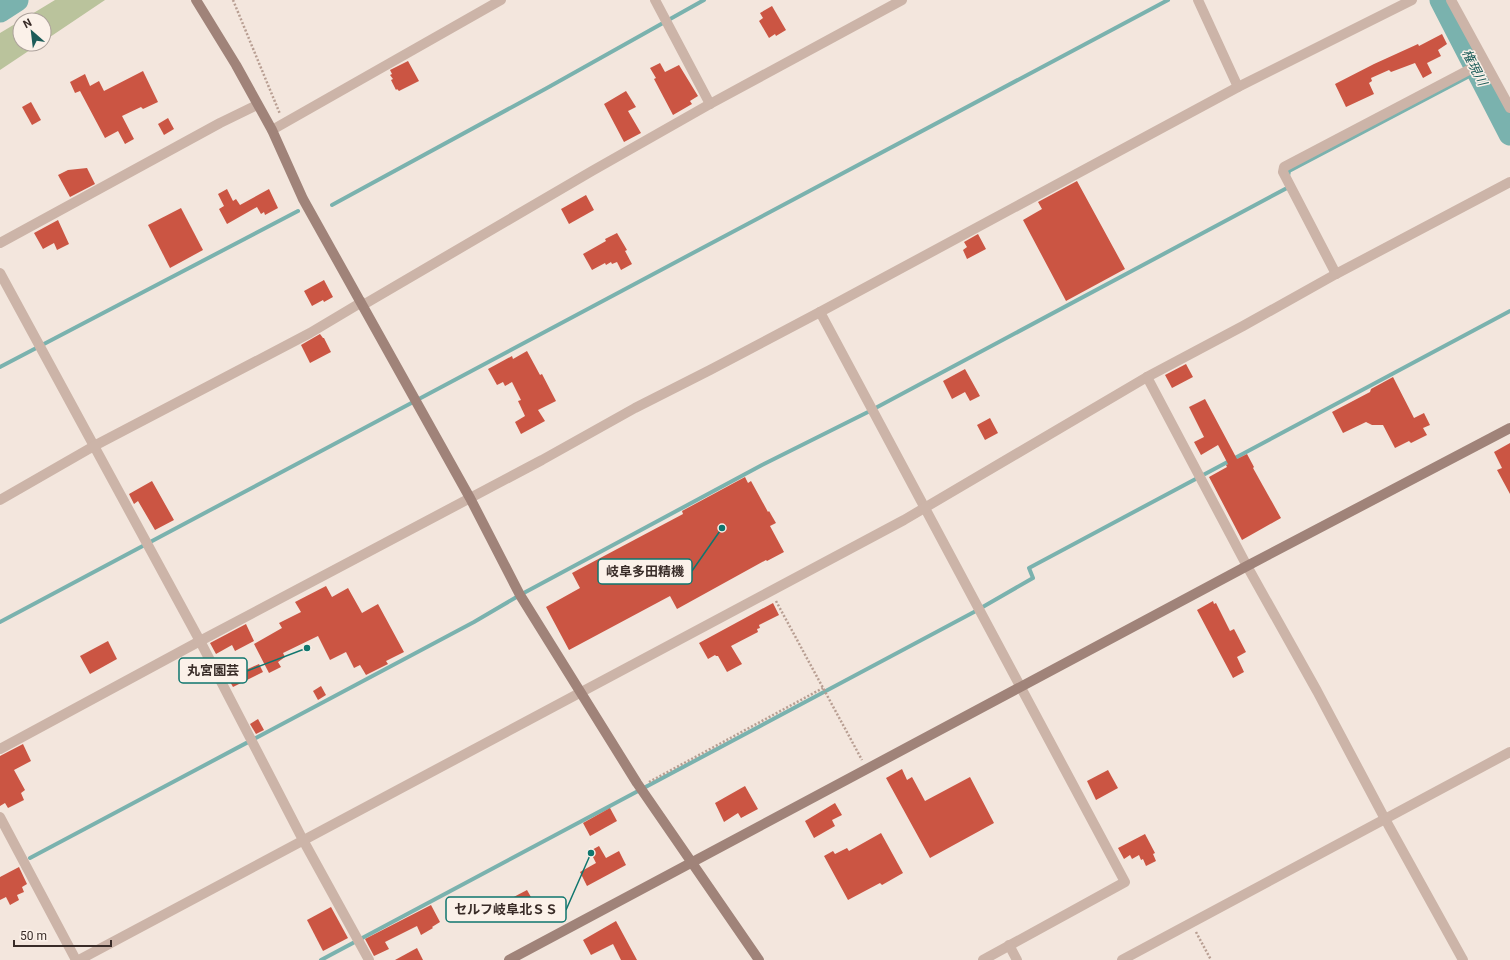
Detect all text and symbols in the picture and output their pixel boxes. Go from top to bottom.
north arrow [12,12,52,52]
text: N [21,16,34,31]
water label: 権現川 [1459,46,1491,90]
callout: 岐阜多田精機 [598,559,692,584]
text: 岐阜多田精機 [606,564,684,579]
callout: 丸宮園芸 [179,658,247,683]
text: 丸宮園芸 [187,663,239,678]
callout: セルフ岐阜北ＳＳ [446,897,566,922]
text: セルフ岐阜北ＳＳ [454,902,558,917]
scale bar [14,922,111,948]
text: 50 m [20,929,47,943]

